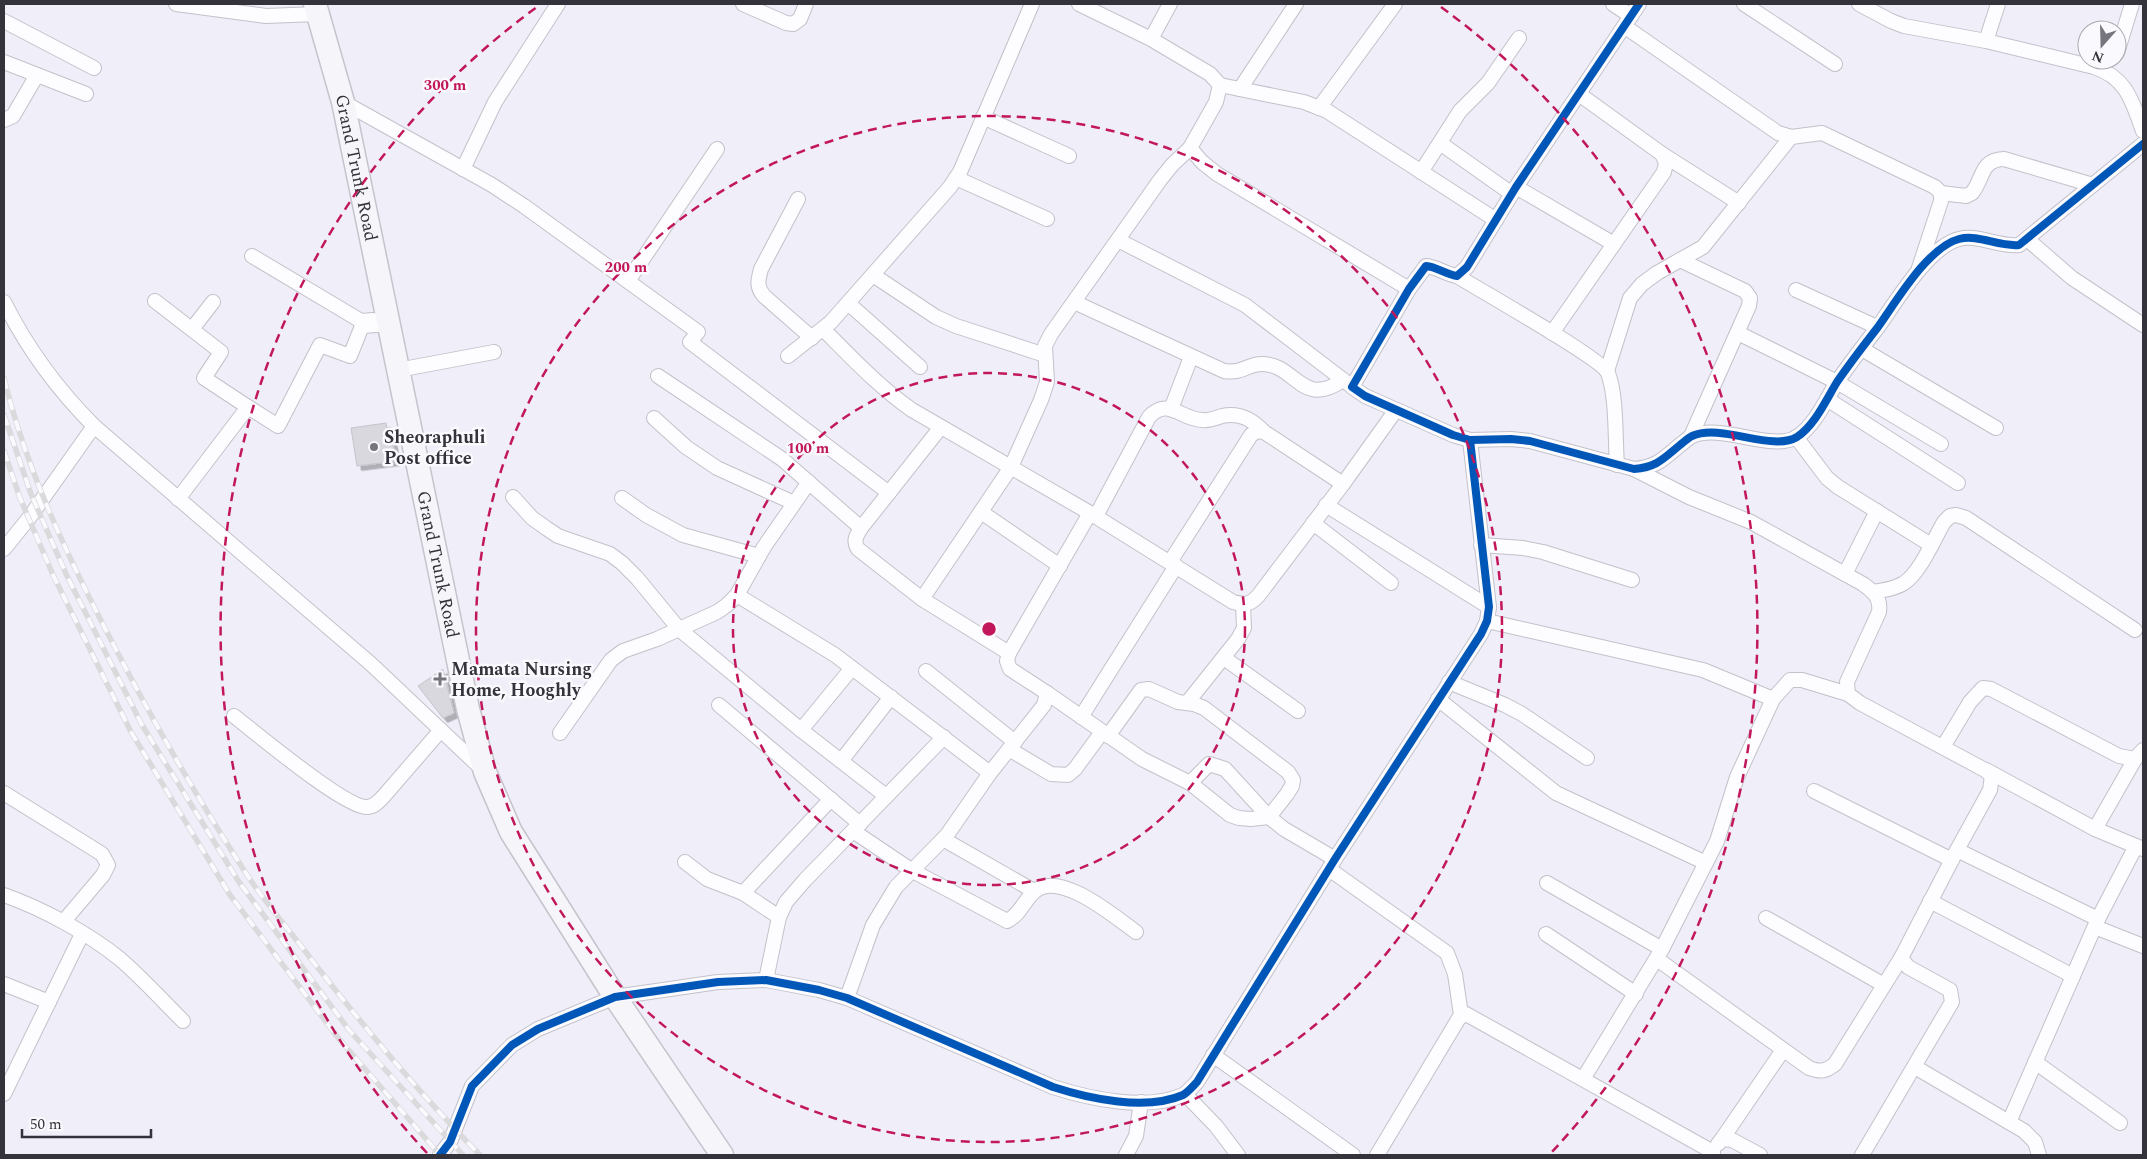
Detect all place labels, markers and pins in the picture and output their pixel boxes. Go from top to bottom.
place label: Sheoraphuli Post office [384,424,486,472]
marker: Sheoraphuli Post office [368,441,380,453]
centre of rings [980,620,998,638]
place label: Mamata Nursing Home, Hooghly [451,656,592,704]
marker: Mamata Nursing Home, Hooghly [433,672,447,686]

